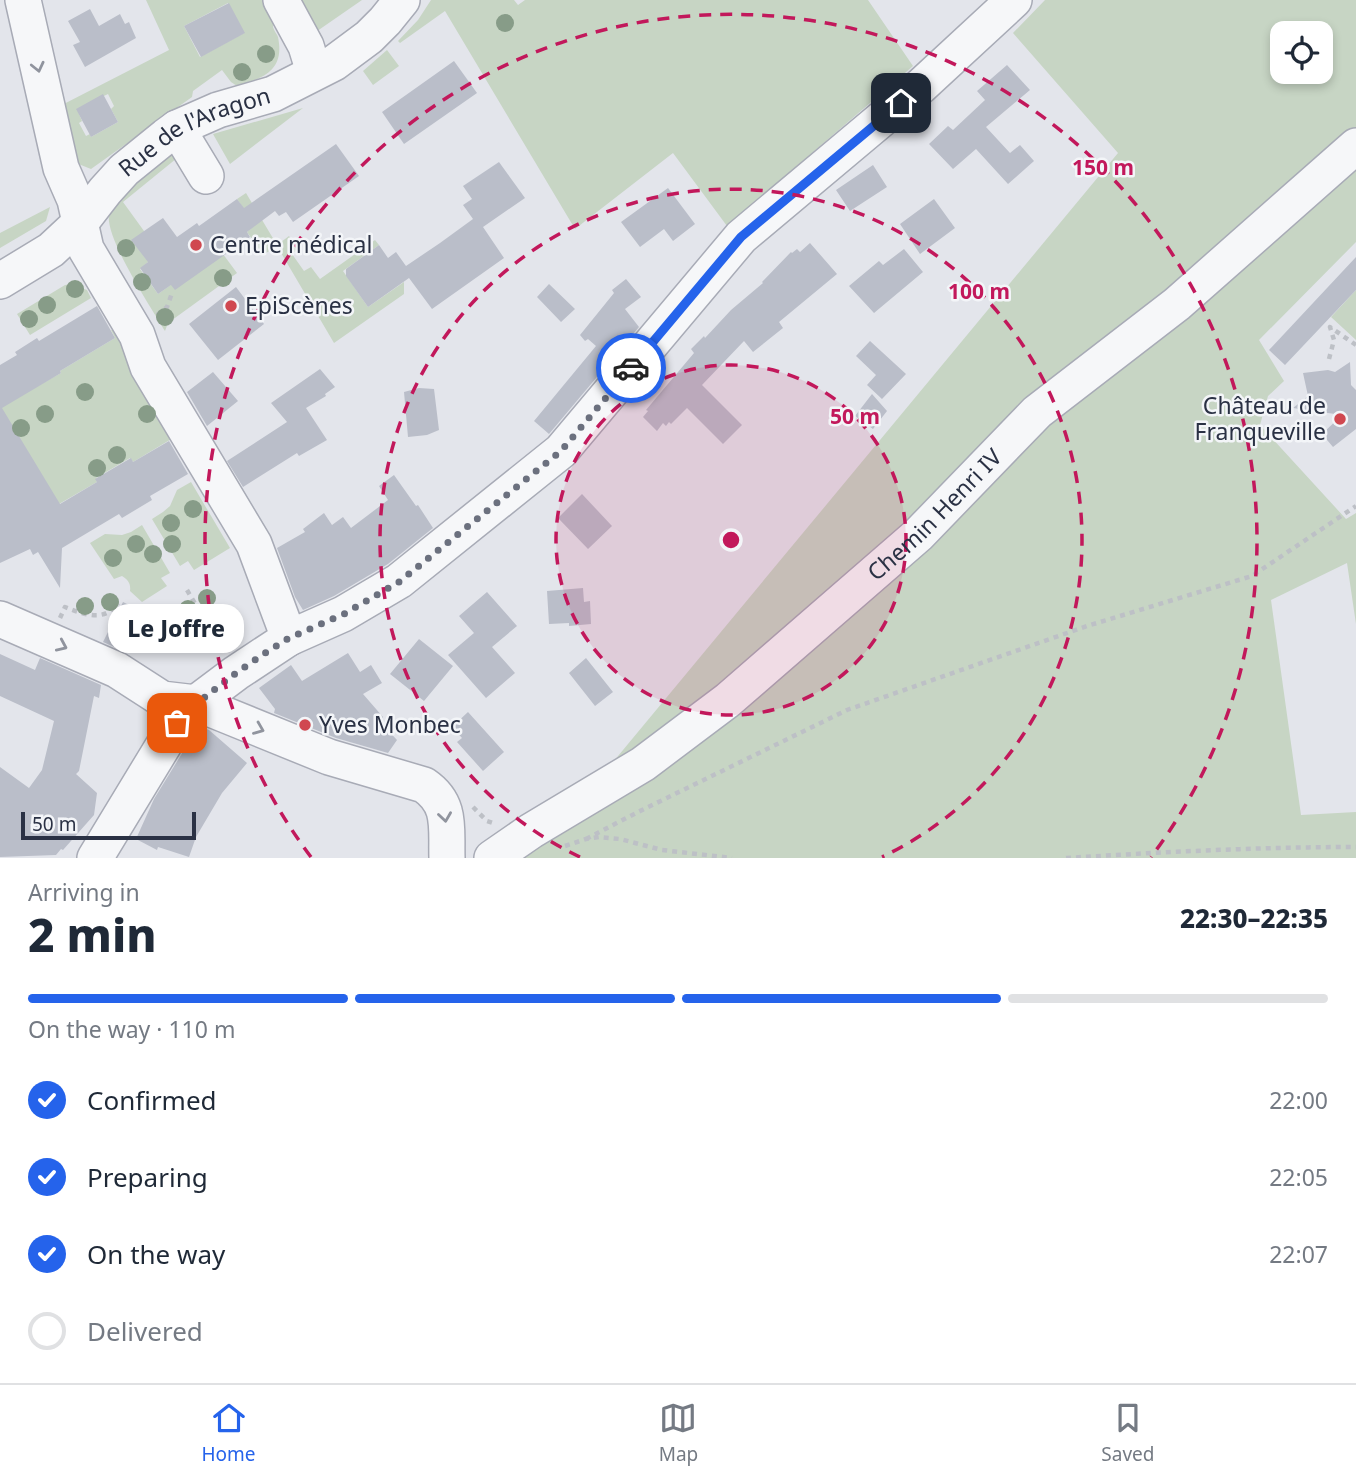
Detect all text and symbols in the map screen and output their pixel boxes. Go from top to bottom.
map controls [1270,21,1333,84]
button: locate [1270,21,1333,84]
one-way arrow [29,61,44,73]
pin [871,73,931,133]
street label: Rue de l'Aragon [111,79,274,183]
icon: home [882,84,920,122]
text: 150 m [1072,153,1134,181]
place label: Centre médical [210,228,372,260]
marker: Centre médical [188,237,204,253]
text: 100 m [948,277,1010,305]
place label: EpiScènes [245,289,353,321]
marker: EpiScènes [223,298,239,314]
courier [596,333,666,403]
icon: car [612,349,650,387]
place label: Château de Franqueville [1195,389,1326,447]
text: 50 m [830,402,880,430]
marker: Château de Franqueville [1332,411,1348,427]
street label: Chemin Henri IV [860,441,1008,587]
centre of rings [719,528,743,552]
callout: Le Joffre [109,604,245,653]
text: Le Joffre [127,612,225,644]
one-way arrow [55,638,68,652]
pin [147,693,207,753]
icon: bag [158,704,196,742]
place label: Yves Monbec [319,708,461,740]
marker: Yves Monbec [297,717,313,733]
one-way arrow [252,720,264,734]
scale bar [21,809,196,841]
text: 50 m [32,811,76,837]
one-way arrow [437,811,452,823]
text: Arriving in [28,876,140,908]
text: 22:30–22:35 [1180,900,1328,936]
text: 2 min [28,903,157,965]
text: On the way · 110 m [28,1013,235,1045]
icon: check [28,1081,66,1119]
text: Confirmed [87,1082,217,1118]
text: 22:00 [1269,1084,1328,1116]
icon: check [28,1158,66,1196]
text: Preparing [87,1159,208,1195]
text: 22:05 [1269,1161,1328,1193]
icon: check [28,1235,66,1273]
text: On the way [87,1236,225,1272]
text: 22:07 [1269,1238,1328,1270]
text: Delivered [87,1313,203,1349]
tab: Home [202,1399,256,1467]
tab: Map [659,1399,698,1467]
tab: Saved [1101,1399,1154,1467]

